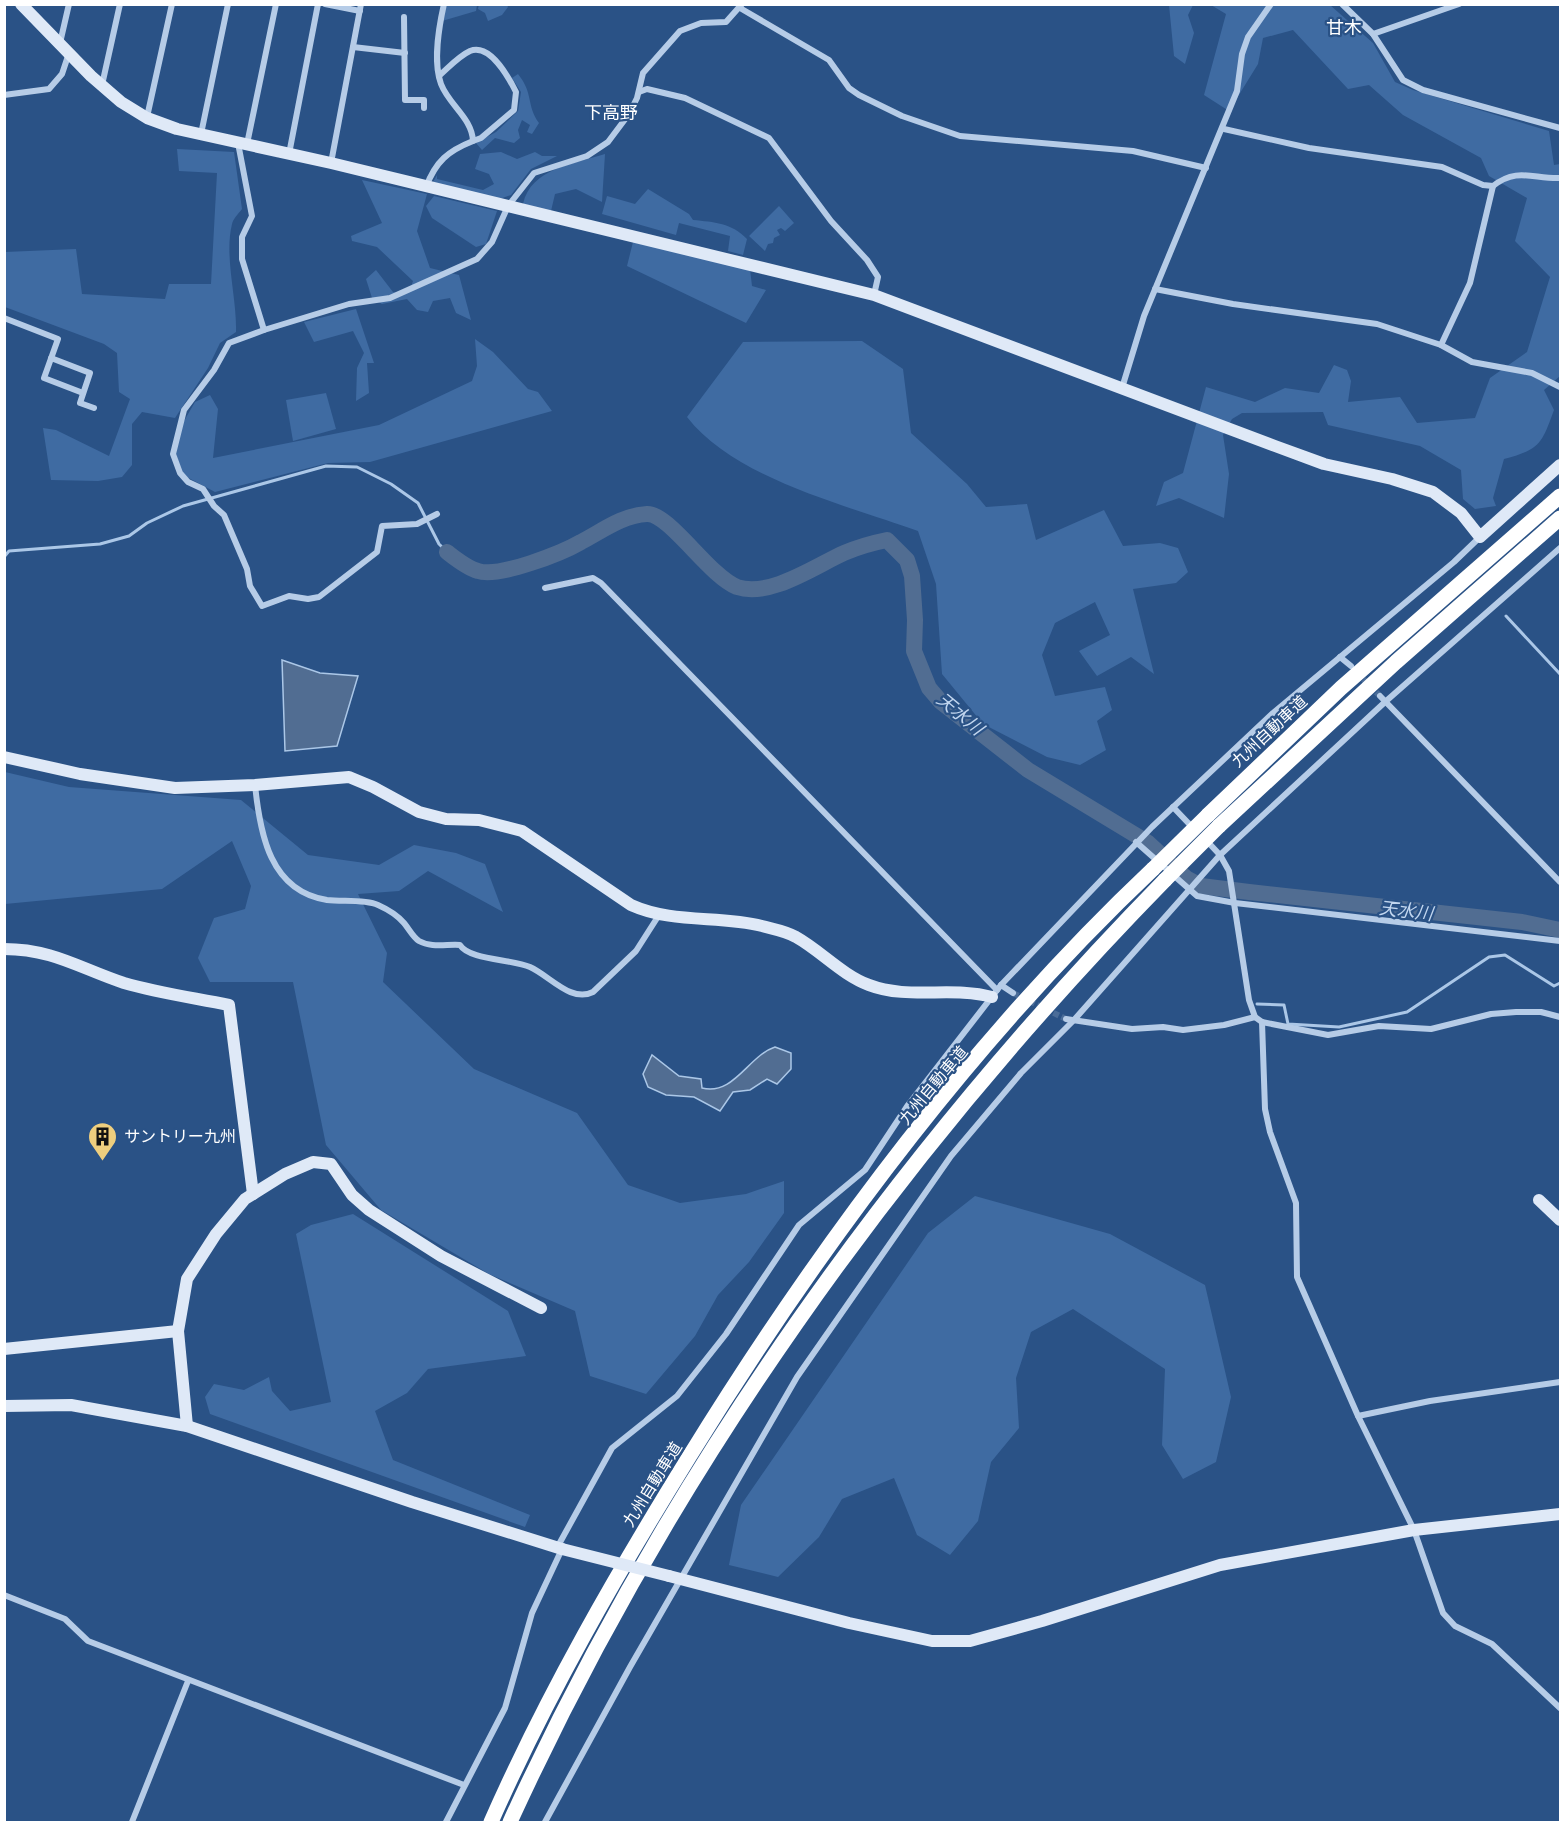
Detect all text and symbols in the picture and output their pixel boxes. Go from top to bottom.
district label: 甘木 [1326,18,1362,41]
district label: 下高野 [584,103,638,126]
water label: 天水川 [931,689,989,743]
street label: 九州自動車道 [1228,692,1312,773]
water label: 天水川 [1378,898,1436,927]
street label: 九州自動車道 [896,1043,973,1129]
building icon: サントリー九州 [87,1120,119,1162]
place label: サントリー九州 [124,1128,236,1148]
street label: 九州自動車道 [620,1439,688,1531]

